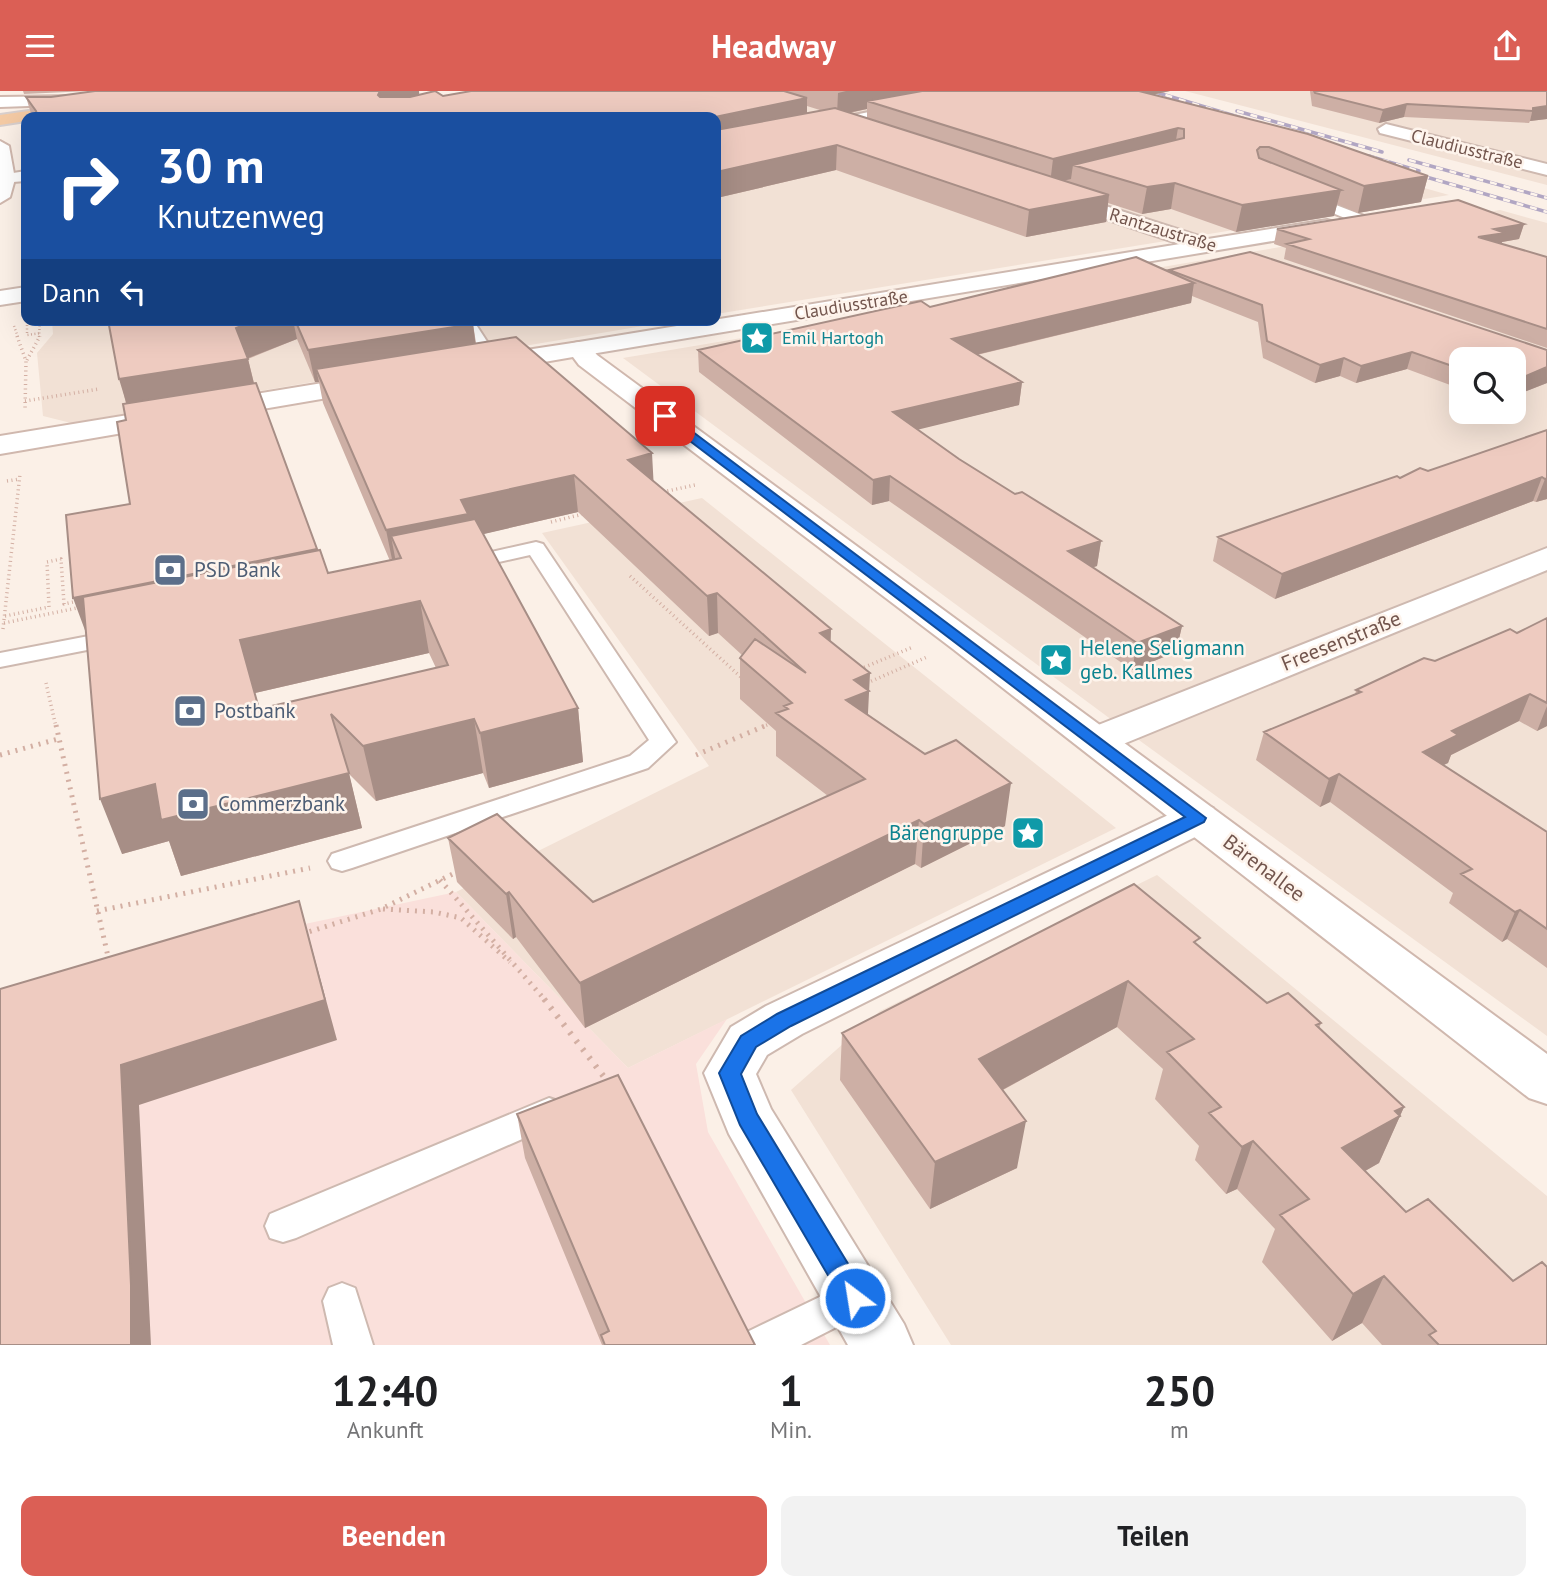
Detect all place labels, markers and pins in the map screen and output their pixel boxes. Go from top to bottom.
place icon: Emil Hartogh [738,319,776,357]
place label: Emil Hartogh [782,326,884,349]
pin [635,386,695,446]
bank icon: PSD Bank [151,551,189,589]
place label: PSD Bank [194,556,280,583]
place label: Helene Seligmann geb. Kallmes [1080,634,1245,685]
place icon: Helene Seligmann geb. Kallmes [1037,641,1075,679]
bank icon: Postbank [171,692,209,730]
place label: Postbank [214,697,296,724]
bank icon: Commerzbank [174,785,212,823]
place label: Commerzbank [218,790,345,817]
place icon: Bärengruppe [1009,814,1047,852]
place label: Bärengruppe [889,819,1004,846]

